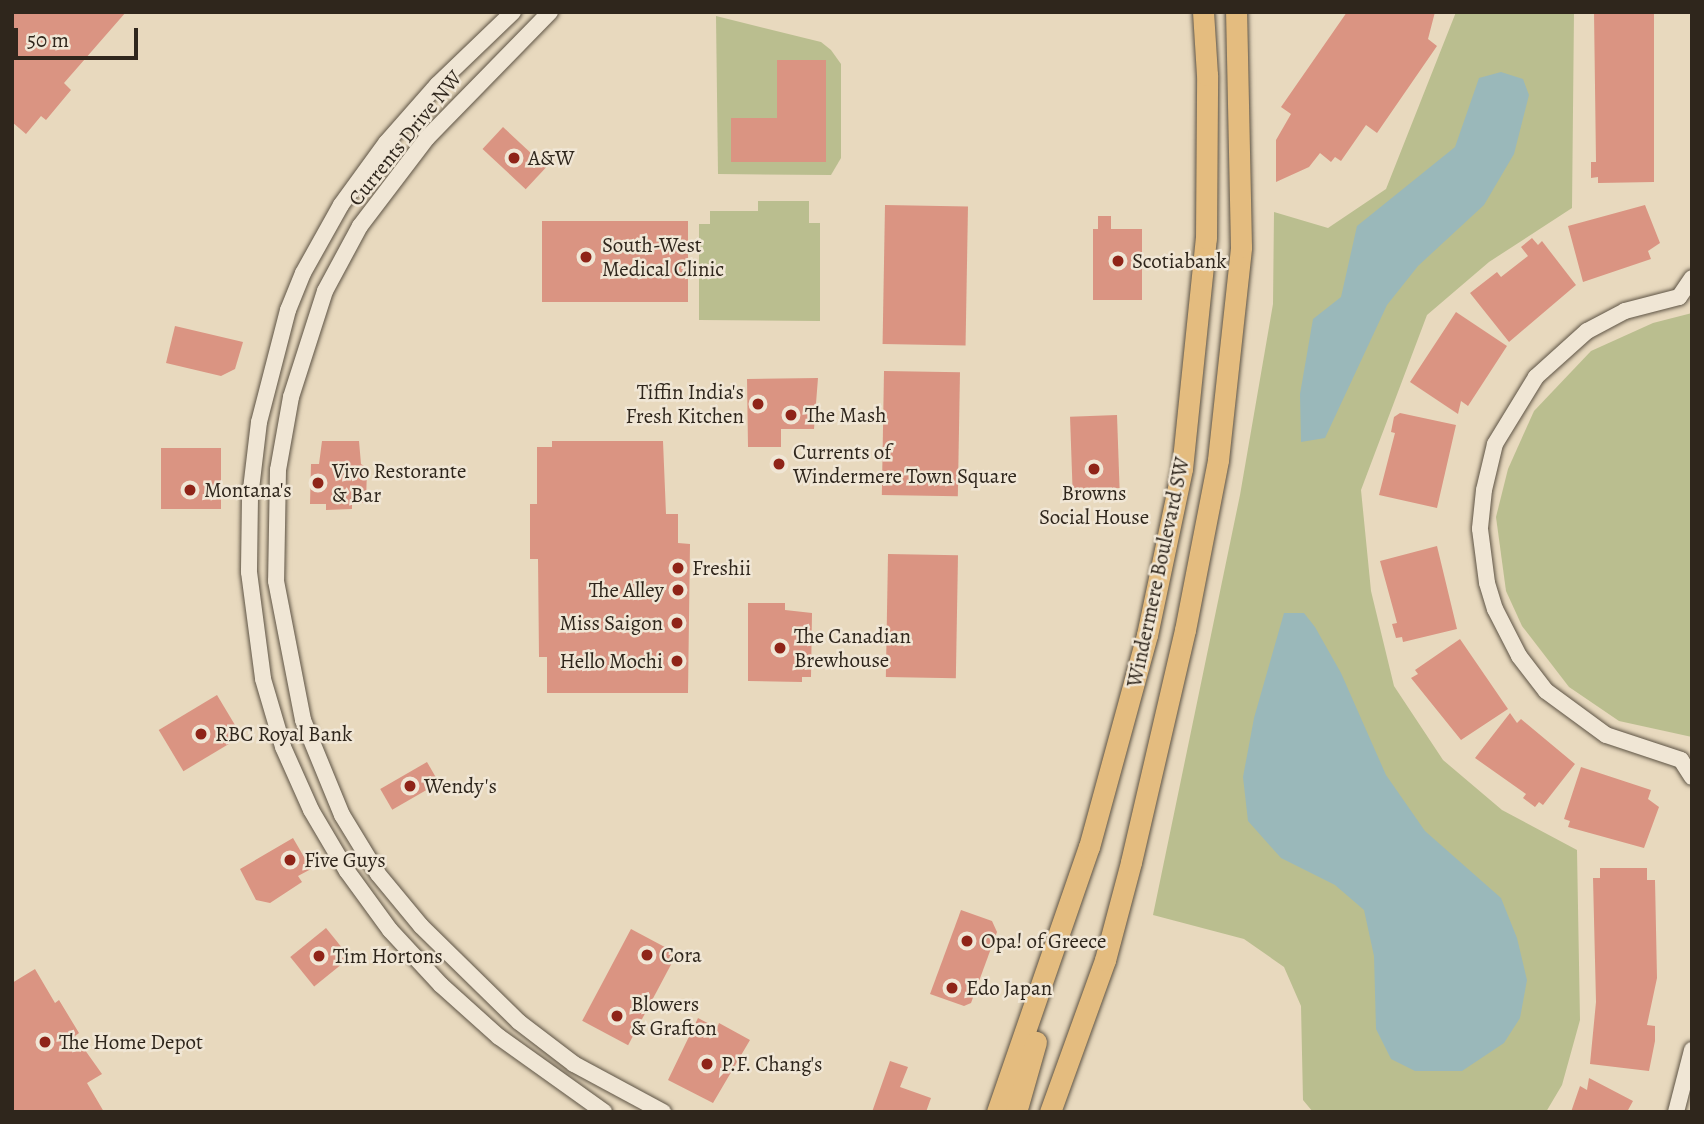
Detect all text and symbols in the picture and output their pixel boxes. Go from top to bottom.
scale bar [18,14,142,58]
text: 50 m [27,26,69,54]
street label: Currents Drive NW [343,65,467,211]
place label: A&W [528,145,575,171]
marker: A&W [506,150,522,166]
place label: South-West Medical Clinic [602,232,724,282]
marker: South-West Medical Clinic [576,247,596,267]
place label: Scotiabank [1132,248,1227,274]
marker: Scotiabank [1110,253,1126,269]
place label: Tiffin India's Fresh Kitchen [626,379,744,429]
marker: Tiffin India's Fresh Kitchen [750,396,766,412]
place label: The Mash [805,402,886,428]
marker: The Mash [783,407,799,423]
place label: Currents of Windermere Town Square [793,439,1017,489]
street label: Windermere Boulevard SW [1121,455,1195,689]
marker: Currents of Windermere Town Square [771,456,787,472]
place label: Vivo Restorante & Bar [332,458,466,508]
marker: Browns Social House [1086,461,1102,477]
marker: Vivo Restorante & Bar [310,475,326,491]
place label: Montana's [204,477,292,503]
place label: Browns Social House [1039,480,1149,530]
marker: Montana's [182,482,198,498]
place label: Freshii [692,555,751,581]
marker: Freshii [670,560,686,576]
place label: The Alley [589,577,664,603]
marker: The Alley [670,582,686,598]
place label: Miss Saigon [560,610,663,636]
marker: Miss Saigon [669,615,685,631]
place label: The Canadian Brewhouse [794,623,911,673]
marker: The Canadian Brewhouse [772,640,788,656]
place label: Hello Mochi [559,648,663,674]
marker: Hello Mochi [669,653,685,669]
place label: RBC Royal Bank [215,721,352,747]
marker: RBC Royal Bank [193,726,209,742]
place label: Wendy's [424,773,497,799]
marker: Wendy's [402,778,418,794]
place label: Five Guys [304,847,386,873]
marker: Five Guys [282,852,298,868]
place label: Opa! of Greece [981,928,1106,954]
marker: Opa! of Greece [959,933,975,949]
place label: Cora [661,942,702,968]
place label: Tim Hortons [333,943,443,969]
marker: Cora [639,947,655,963]
marker: Tim Hortons [311,948,327,964]
place label: Edo Japan [966,975,1052,1001]
marker: Edo Japan [944,980,960,996]
place label: Blowers & Grafton [631,991,717,1041]
marker: Blowers & Grafton [609,1008,625,1024]
place label: The Home Depot [59,1029,203,1055]
marker: The Home Depot [37,1034,53,1050]
place label: P.F. Chang's [721,1051,823,1077]
marker: P.F. Chang's [699,1056,715,1072]

